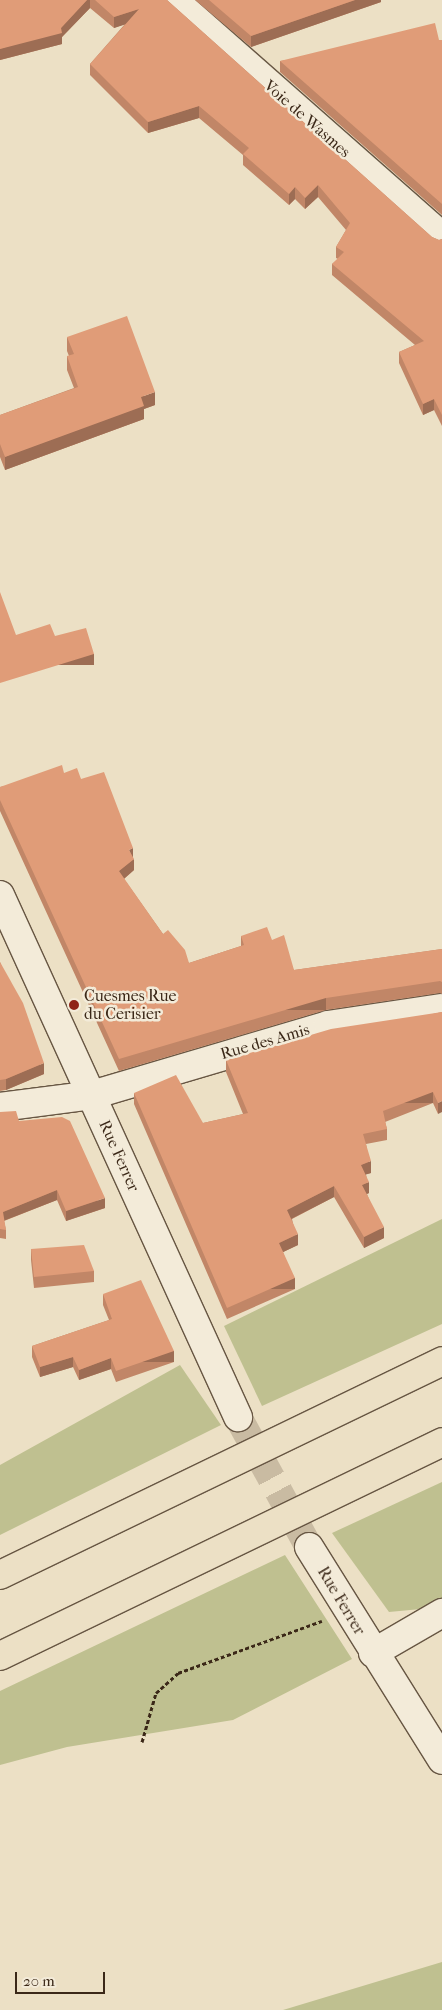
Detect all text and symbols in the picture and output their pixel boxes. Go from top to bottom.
street label: Voie de Wasmes [260,76,354,162]
place label: Cuesmes Rue du Cerisier [84,986,176,1024]
marker: Cuesmes Rue du Cerisier [68,999,80,1011]
street label: Rue des Amis [218,1020,312,1064]
street label: Rue Ferrer [95,1117,143,1195]
street label: Rue Ferrer [313,1563,369,1639]
scale bar [18,1962,108,1994]
text: 20 m [23,1972,55,1990]

